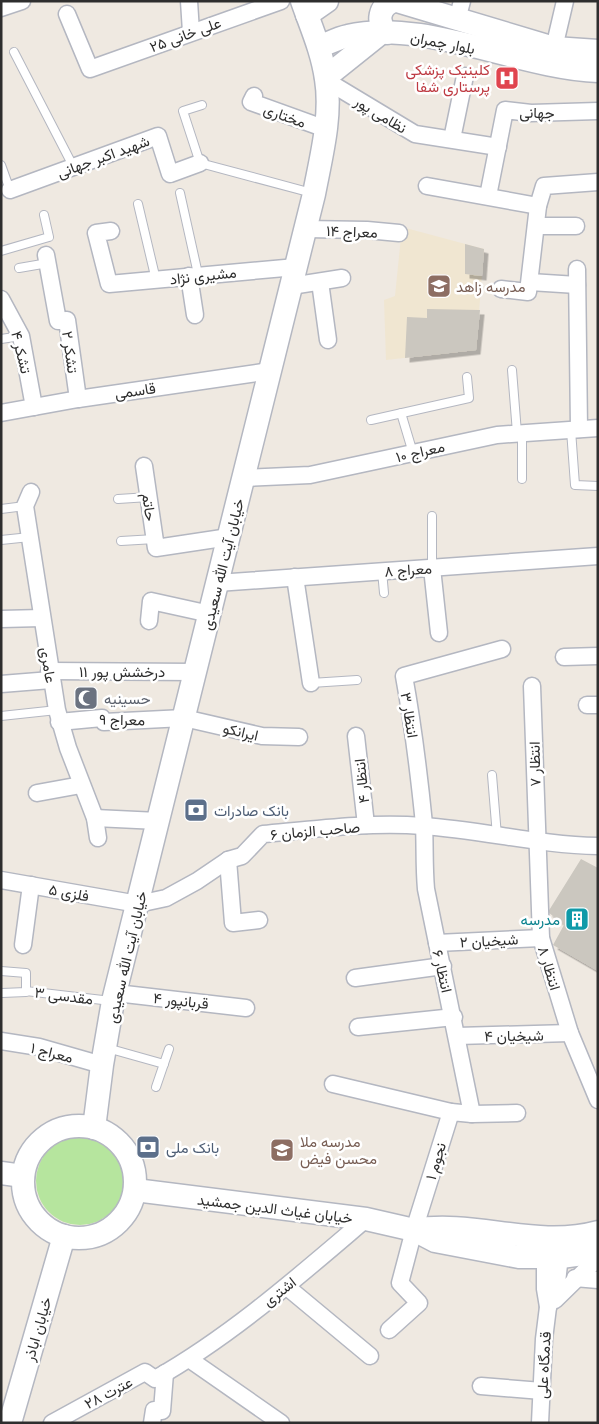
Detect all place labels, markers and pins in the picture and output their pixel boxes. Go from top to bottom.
place label: کلینیک پزشکی پرستاری شفا [406,59,490,97]
hospital icon: کلینیک پزشکی پرستاری شفا [494,65,520,91]
school or university icon: مدرسه زاهد [426,273,452,299]
place label: مدرسه زاهد [456,276,525,296]
mosque icon: حسینیه [73,685,99,711]
place label: حسینیه [104,688,150,708]
bank icon: بانک صادرات [183,797,209,823]
place label: بانک صادرات [214,800,289,820]
building icon: مدرسه [564,906,590,932]
place label: مدرسه [520,909,560,929]
place label: مدرسه ملا محسن فیض [300,1131,377,1169]
bank icon: بانک ملی [135,1134,161,1160]
place label: بانک ملی [166,1137,219,1158]
school or university icon: مدرسه ملا محسن فیض [269,1137,295,1163]

